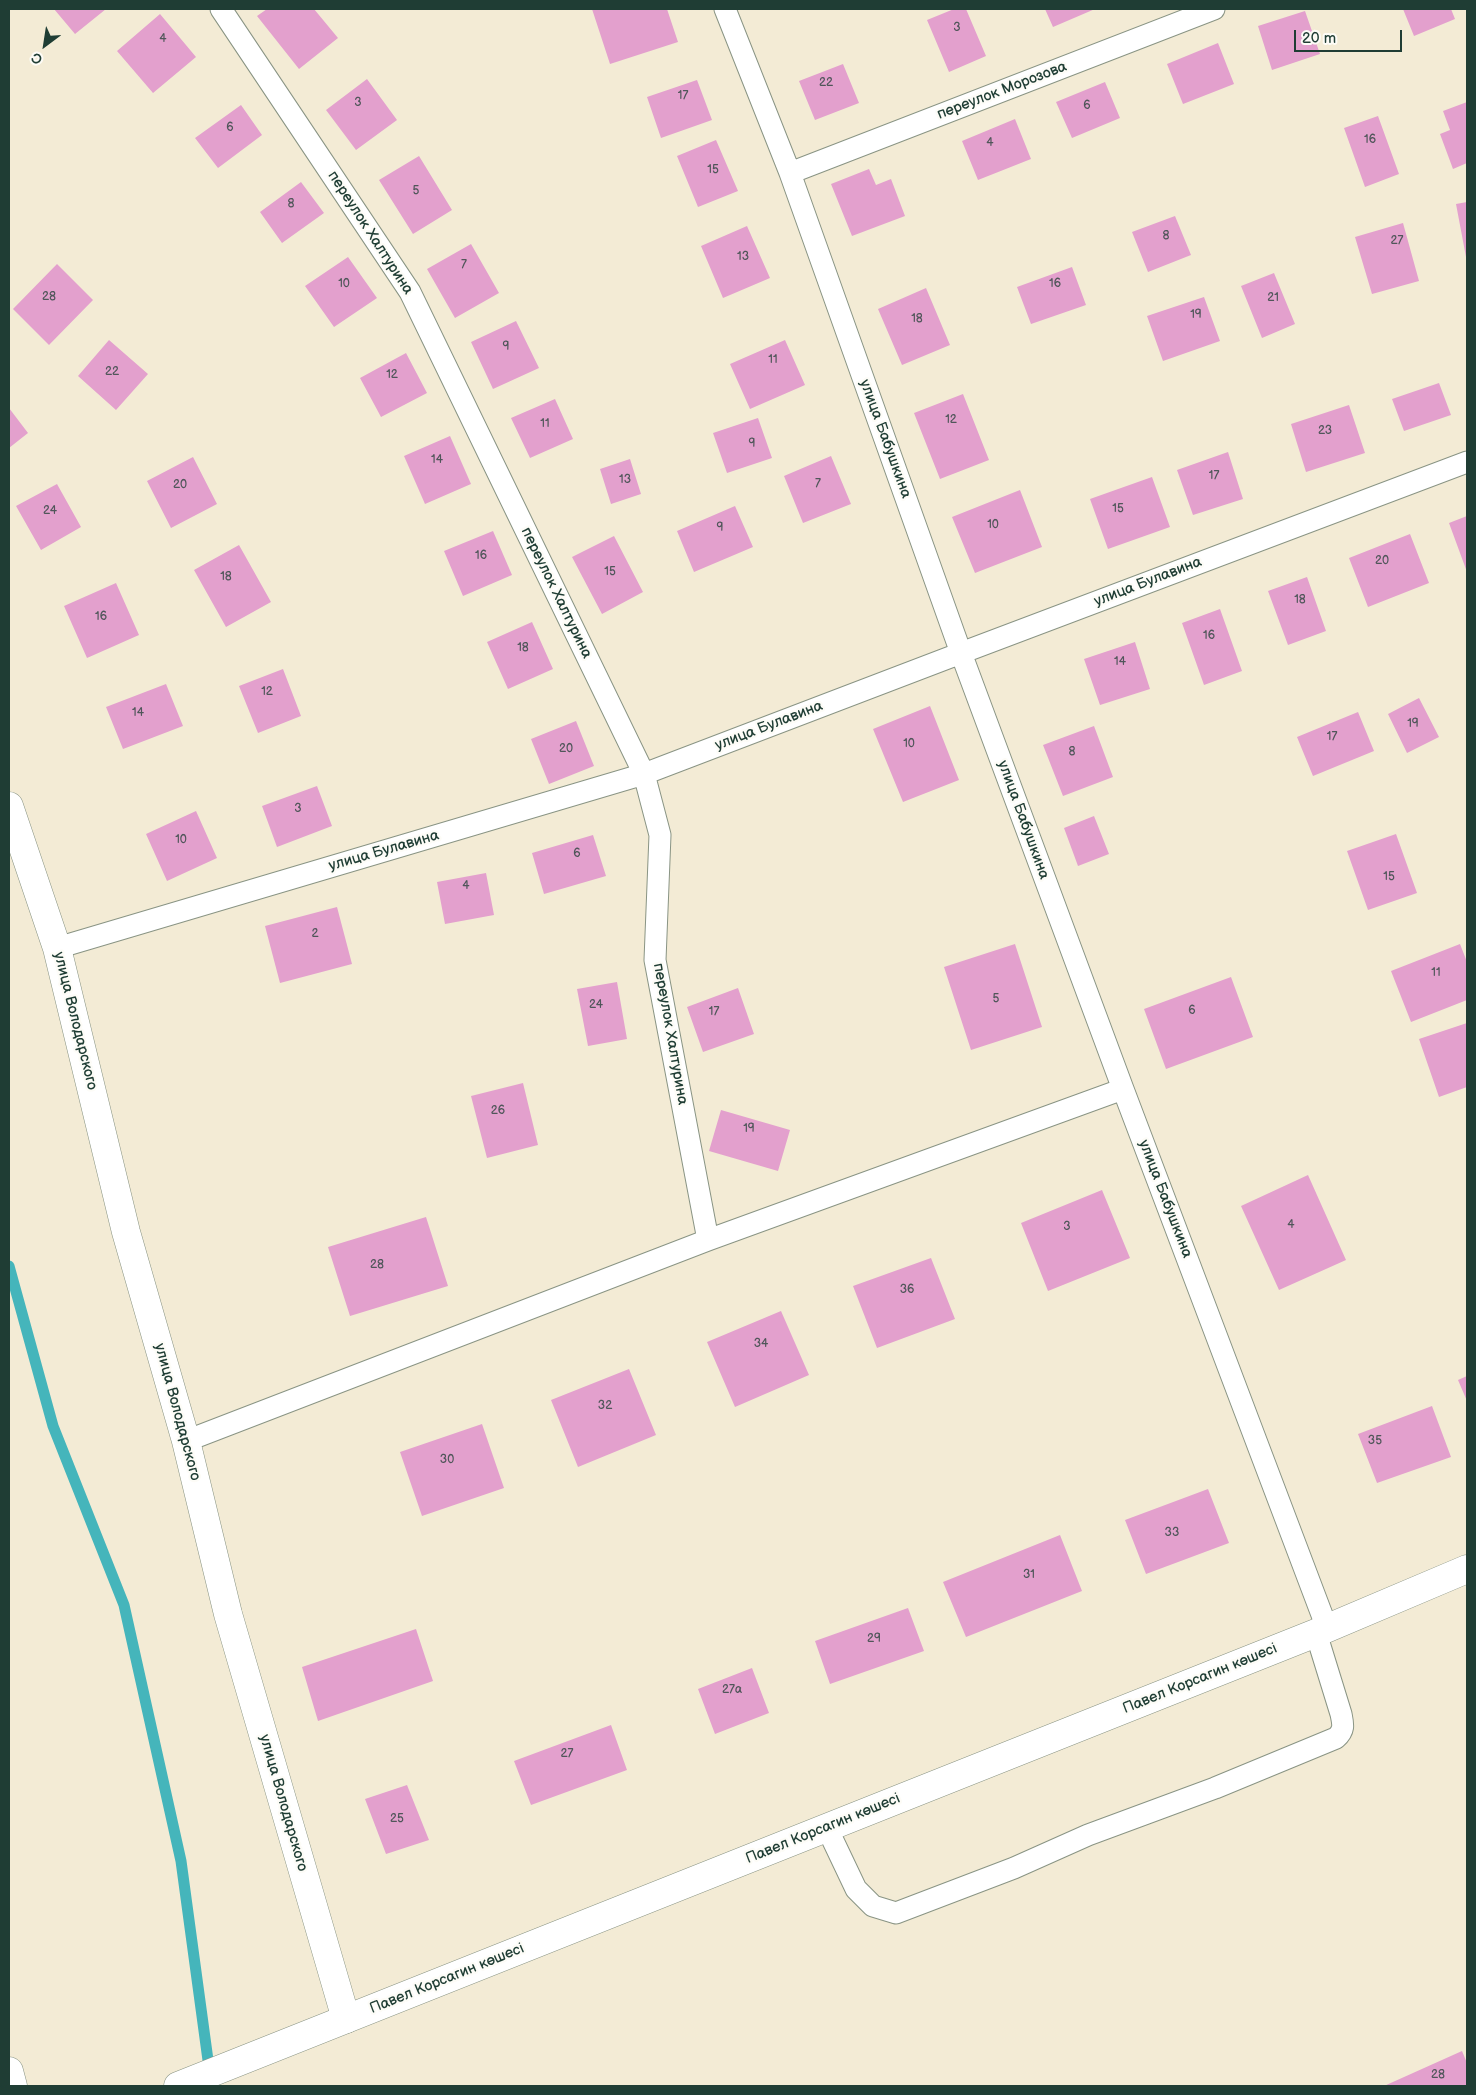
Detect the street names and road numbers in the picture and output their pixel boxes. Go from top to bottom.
street label: переулок Морозова [935,58,1069,124]
street label: переулок Халтурина [323,168,417,298]
street label: улица Бабушкина [855,377,915,501]
street label: переулок Халтурина [516,524,596,662]
street label: улица Булавина [1092,553,1204,611]
street label: улица Булавина [713,697,825,755]
street label: улица Бабушкина [993,758,1053,882]
street label: улица Булавина [327,827,441,875]
street label: улица Володарского [49,950,101,1092]
street label: переулок Халтурина [649,962,691,1106]
street label: улица Бабушкина [1134,1137,1196,1261]
street label: улица Володарского [150,1341,204,1483]
street label: Павел Корсагин көшесі [1120,1640,1280,1718]
street label: улица Володарского [255,1733,311,1873]
street label: Павел Корсагин көшесі [743,1790,903,1868]
street label: Павел Корсагин көшесі [367,1940,527,2018]

